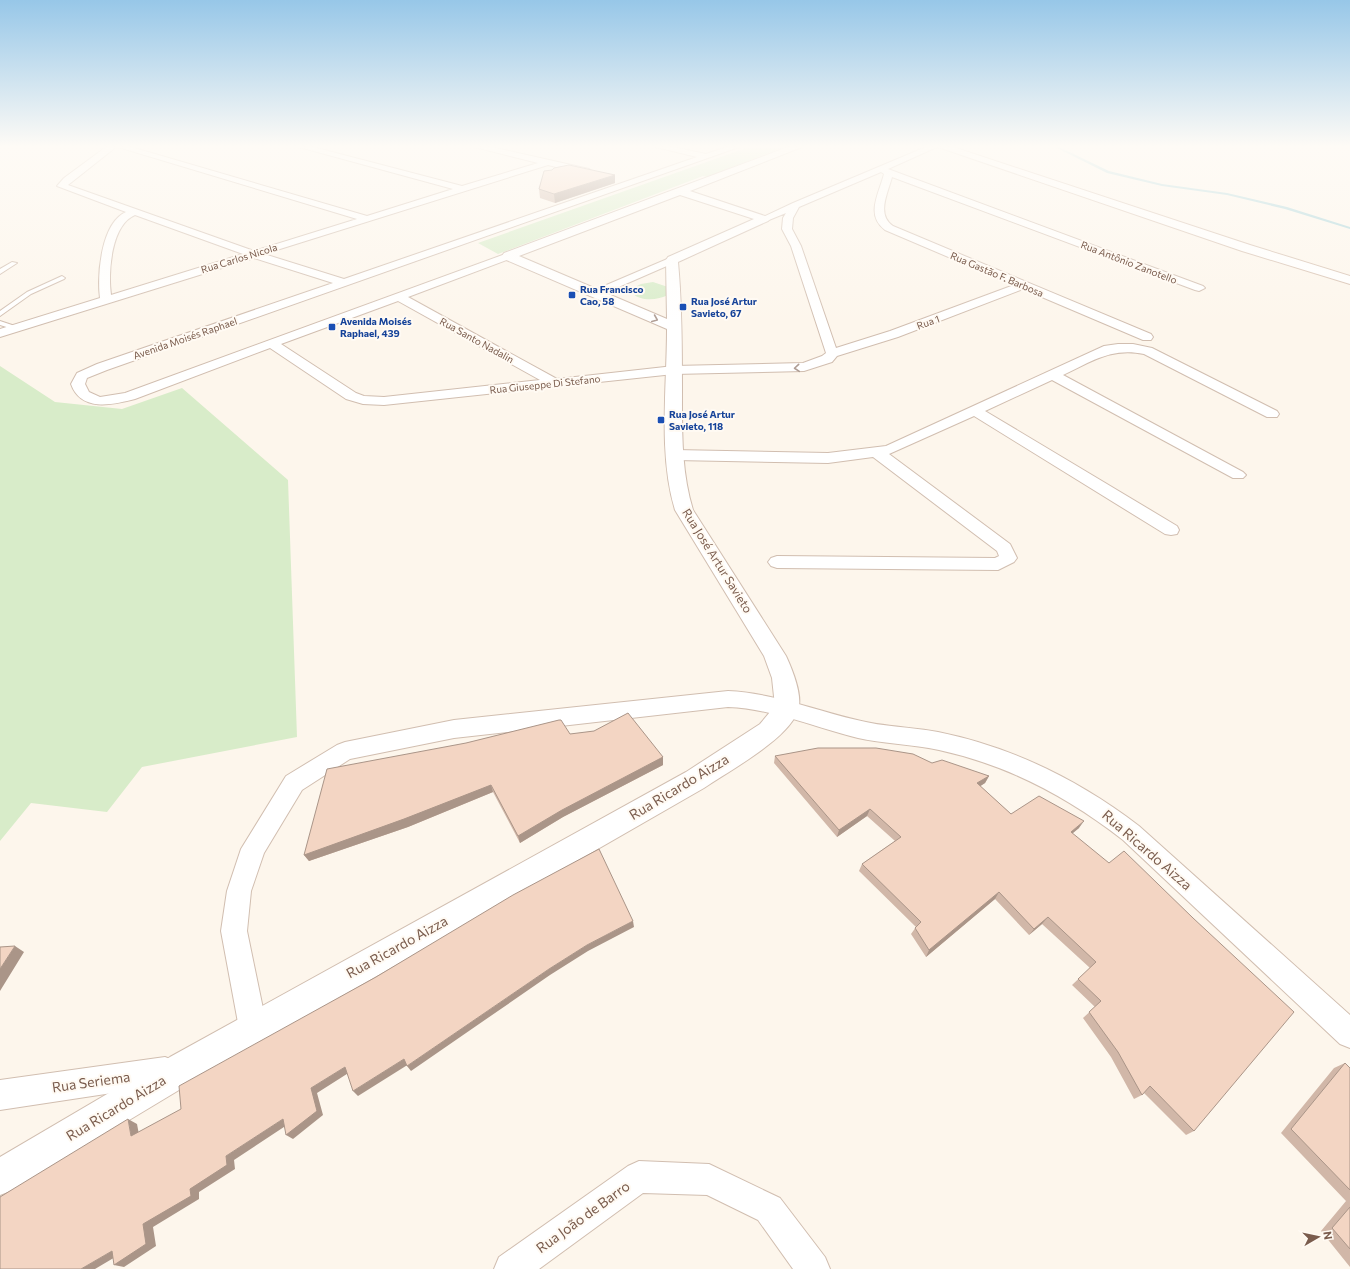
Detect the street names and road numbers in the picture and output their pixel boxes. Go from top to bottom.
street label: Rua Antônio Zanotello [1079,238,1179,286]
street label: Rua Carlos Nicola [199,241,279,275]
street label: Rua Gastão F. Barbosa [949,249,1045,299]
street label: Rua 1 [915,312,941,332]
street label: Avenida Moisés Raphael [132,315,238,361]
street label: Rua Santo Nadalin [438,315,516,365]
street label: Rua Giuseppe Di Stefano [489,372,601,396]
street label: Rua José Artur Savieto [679,506,756,616]
street label: Rua Ricardo Aizza [626,750,732,823]
street label: Rua Ricardo Aizza [1099,806,1196,893]
street label: Rua Ricardo Aizza [343,912,450,981]
street label: Rua Seriema [51,1068,131,1095]
street label: Rua Ricardo Aizza [63,1071,169,1144]
street label: Rua João de Barro [533,1177,633,1256]

